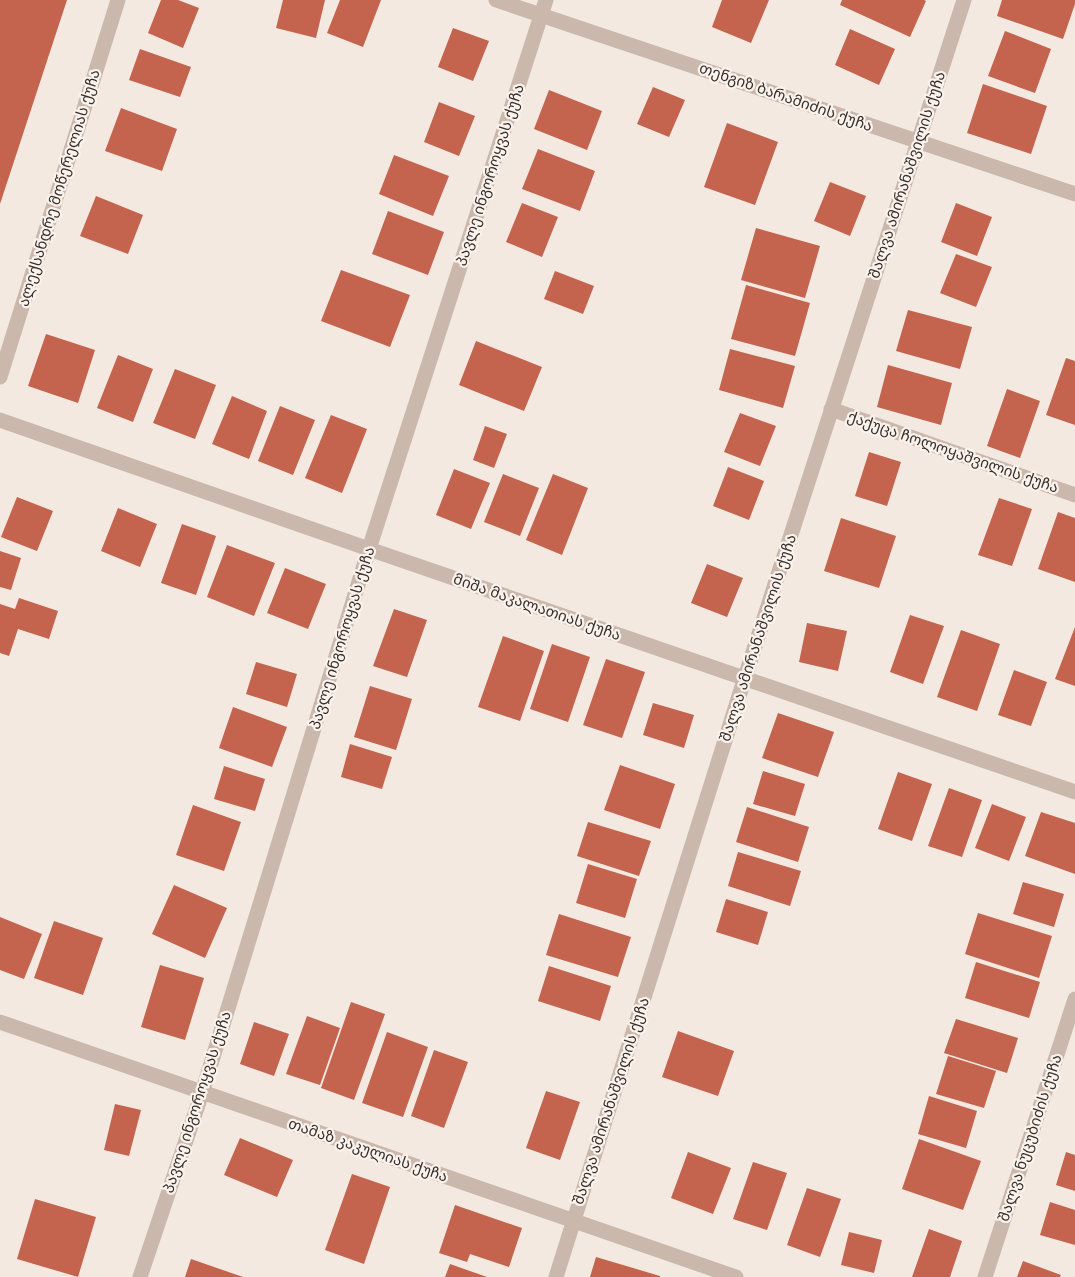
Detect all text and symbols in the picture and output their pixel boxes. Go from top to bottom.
street label: თენგიზ ბარამიძის ქუჩა [697,59,875,135]
street label: ალექსანდრე მოწერელიას ქუჩა [14,67,104,309]
street label: შალვა ამირანაშვილის ქუჩა [865,69,949,281]
street label: პავლე ინგოროყვას ქუჩა [452,82,528,268]
street label: ქაქუცა ჩოლოყაშვილის ქუჩა [845,407,1061,497]
street label: შალვა ამირანაშვილის ქუჩა [716,532,800,744]
street label: პავლე ინგოროყვას ქუჩა [306,545,378,731]
street label: მიშა მაკალათიას ქუჩა [451,570,623,644]
street label: შალვა ამირანაშვილის ქუჩა [569,995,653,1207]
street label: პავლე ინგოროყვას ქუჩა [159,1009,235,1195]
street label: შალვა ნუცუბიძის ქუჩა [994,1052,1066,1224]
street label: თამაზ კაკულიას ქუჩა [286,1114,450,1186]

